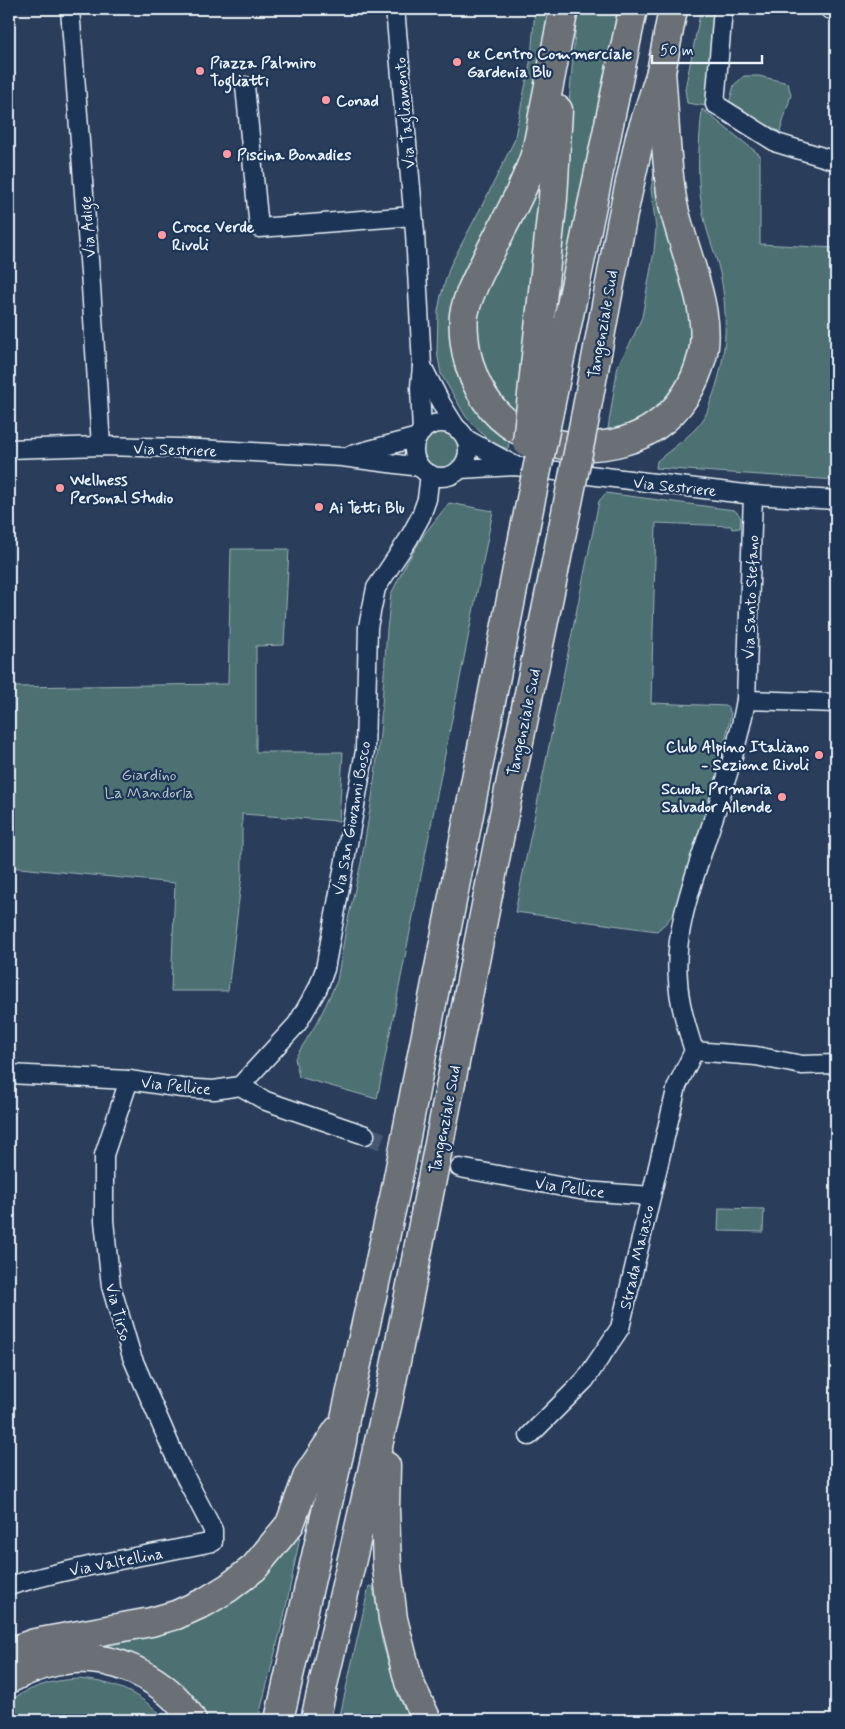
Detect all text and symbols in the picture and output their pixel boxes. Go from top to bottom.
scale bar [652,32,762,64]
text: 50 m [660,41,694,61]
place label: ex Centro Commerciale Gardenia Blu [467,44,632,83]
place label: Piazza Palmiro Togliatti [210,53,316,94]
street label: Via Tagliamento [390,56,422,169]
marker: ex Centro Commerciale Gardenia Blu [451,56,463,68]
marker: Piazza Palmiro Togliatti [194,65,206,77]
place label: Conad [336,91,379,112]
marker: Conad [320,94,332,106]
place label: Piscina Bonadies [237,145,351,166]
marker: Piscina Bonadies [221,148,233,160]
street label: Via Adige [76,195,102,259]
place label: Croce Verde Rivoli [172,217,255,256]
marker: Croce Verde Rivoli [156,229,168,241]
street label: Tangenziale Sud [584,269,624,380]
street label: Via Sestriere [133,439,218,462]
place label: Wellness Personal Studio [69,470,174,509]
street label: Via Sestriere [632,473,718,502]
marker: Wellness Personal Studio [54,482,66,494]
place label: Ai Tetti Blu [329,498,405,519]
marker: Ai Tetti Blu [313,501,325,513]
street label: Via Santo Stefano [739,534,764,659]
street label: Tangenziale Sud [503,667,547,778]
place label: Club Alpino Italiano - Sezione Rivoli [666,737,810,776]
street label: Via San Giovanni Bosco [329,739,376,897]
marker: Club Alpino Italiano - Sezione Rivoli [813,749,825,761]
park label: Giardino La Mandorla [104,765,194,804]
place label: Scuola Primaria Salvador Allende [661,779,772,818]
marker: Scuola Primaria Salvador Allende [776,791,788,803]
street label: Tangenziale Sud [425,1064,467,1175]
street label: Via Pellice [140,1072,212,1101]
street label: Via Pellice [534,1173,606,1204]
street label: Strada Maiasco [615,1203,660,1312]
street label: Via Tirso [100,1281,135,1344]
street label: Via Valtellina [68,1543,165,1582]

